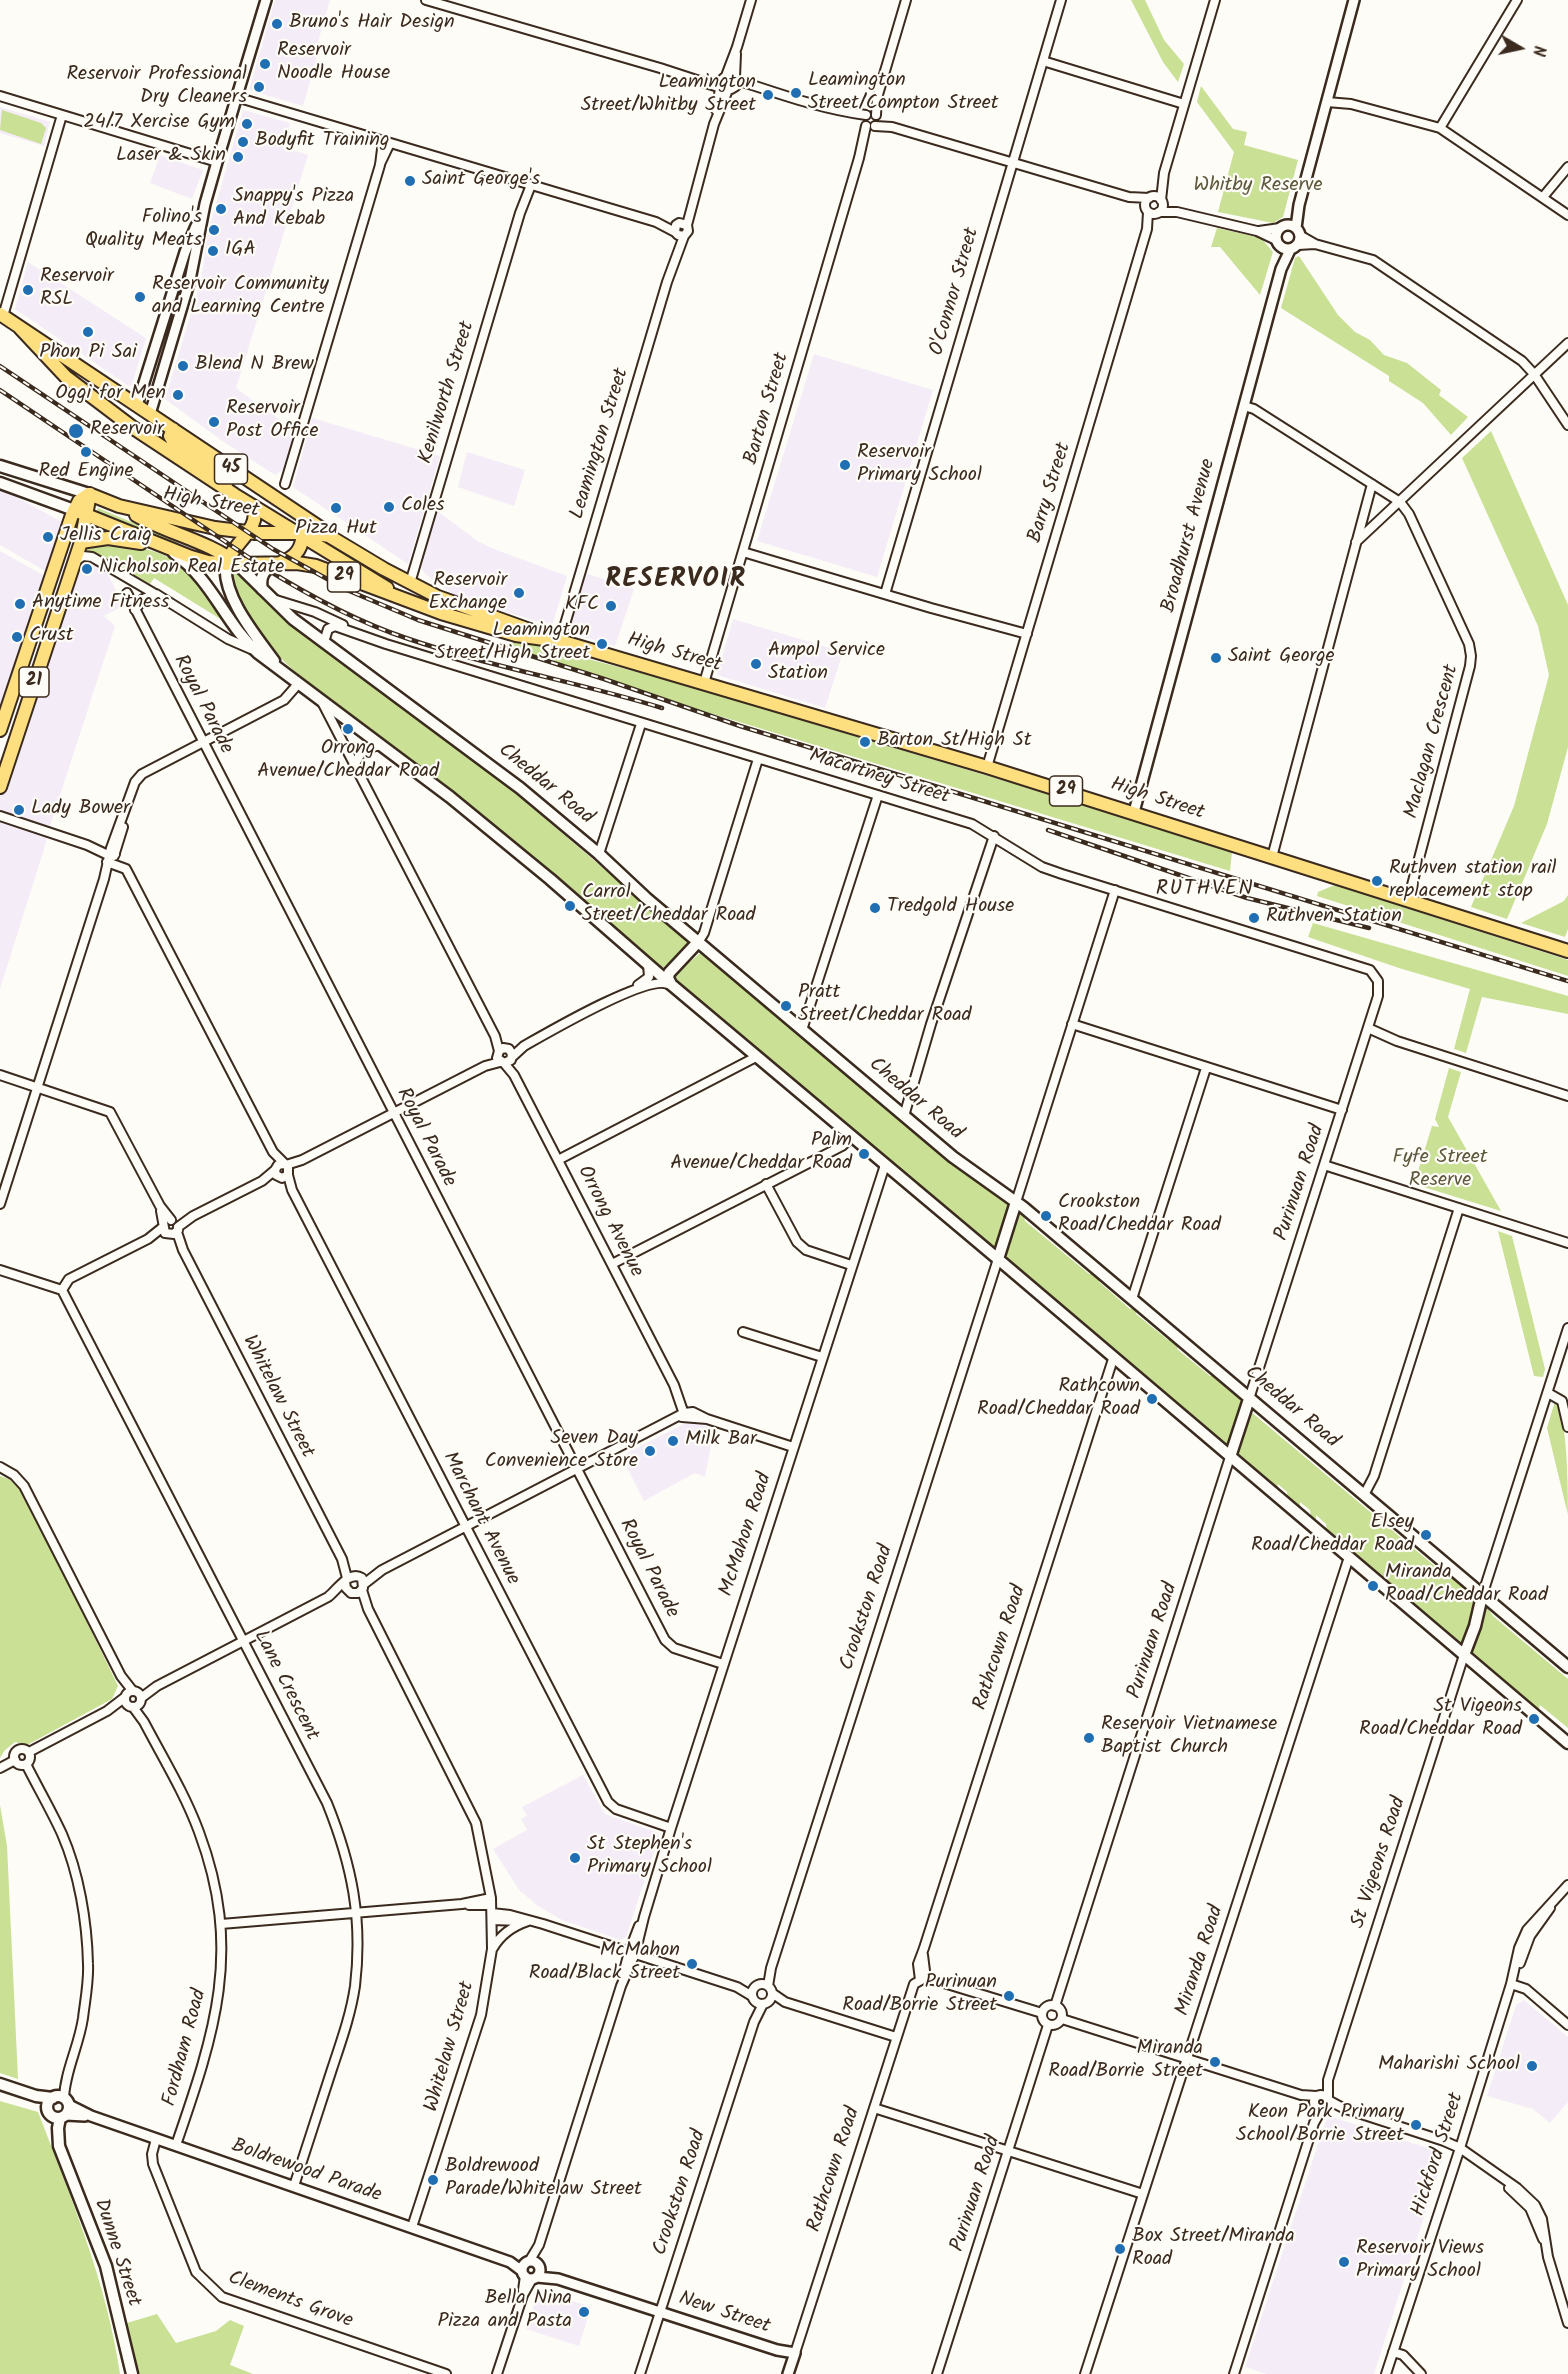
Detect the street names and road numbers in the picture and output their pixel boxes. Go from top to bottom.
street label: O'Connor Street [926,225,986,359]
street label: Kenilworth Street [415,319,481,467]
street label: Barton Street [741,350,795,468]
street label: Leamington Street [567,366,635,522]
street label: Barry Street [1024,440,1078,546]
road number: 45 [214,454,248,484]
street label: Broadhurst Avenue [1158,457,1222,615]
street label: High Street [161,484,261,524]
road number: 29 [328,562,360,592]
street label: High Street [624,629,724,679]
street label: Royal Parade [167,652,237,758]
street label: Maclagan Crescent [1401,662,1465,822]
road number: 21 [19,667,49,697]
street label: Cheddar Road [492,739,598,831]
street label: Macartney Street [806,745,952,811]
street label: High Street [1107,774,1207,826]
road number: 29 [1050,776,1082,806]
street label: Cheddar Road [863,1054,967,1146]
street label: Royal Parade [390,1085,460,1191]
street label: Purinuan Road [1271,1122,1331,1244]
street label: Orrong Avenue [571,1162,647,1282]
street label: Whitelaw Street [236,1332,318,1462]
street label: Cheddar Road [1239,1362,1343,1454]
street label: Marchant Avenue [436,1448,524,1590]
street label: McMahon Road [716,1470,778,1600]
street label: Royal Parade [613,1516,683,1622]
street label: Crookston Road [836,1542,900,1674]
street label: Purinuan Road [1124,1580,1184,1702]
street label: Rathcown Road [970,1583,1032,1713]
street label: Lane Crescent [247,1627,323,1745]
street label: St Vigeons Road [1347,1794,1413,1932]
street label: Miranda Road [1172,1903,1230,2019]
street label: Whitelaw Street [421,1979,481,2115]
street label: Fordham Road [159,1987,213,2109]
street label: Hickford Street [1408,2090,1470,2220]
street label: Rathcown Road [804,2105,866,2235]
street label: Crookston Road [649,2127,713,2259]
street label: Purinuan Road [947,2133,1007,2255]
street label: Boldrewood Parade [228,2135,384,2209]
street label: Dunne Street [87,2196,145,2310]
street label: Clements Grove [224,2267,356,2335]
street label: New Street [675,2288,773,2340]

